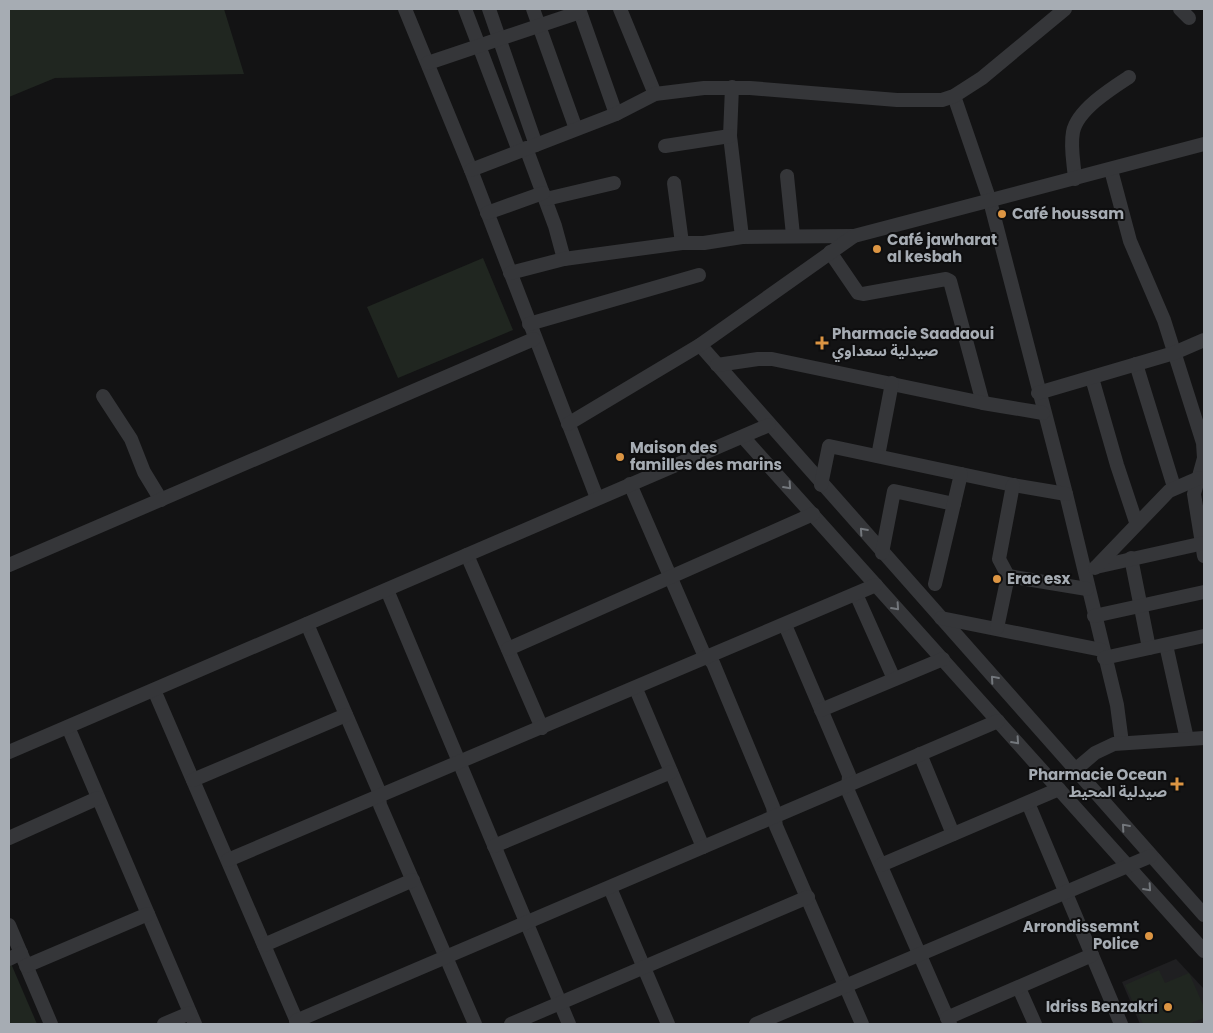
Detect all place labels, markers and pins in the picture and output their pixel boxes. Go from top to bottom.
place label: Café houssam [1012,203,1124,224]
marker: Café houssam [996,208,1008,220]
place label: Café jawharat al kesbah [887,229,997,267]
marker: Café jawharat al kesbah [871,243,883,255]
place label: Pharmacie Saadaoui صيدلية سعداوي [832,323,994,362]
marker: Pharmacie Saadaoui صيدلية سعداوي [816,337,828,349]
place label: Maison des familles des marins [630,437,782,475]
marker: Maison des familles des marins [614,451,626,463]
place label: Erac esx [1007,568,1071,589]
marker: Erac esx [991,573,1003,585]
place label: Pharmacie Ocean صيدلية المحيط [1029,764,1167,802]
marker: Pharmacie Ocean صيدلية المحيط [1171,778,1183,790]
place label: Arrondissemnt Police [1023,916,1139,954]
marker: Arrondissemnt Police [1143,930,1155,942]
place label: Idriss Benzakri [1046,996,1158,1017]
marker: Idriss Benzakri [1162,1001,1174,1013]

